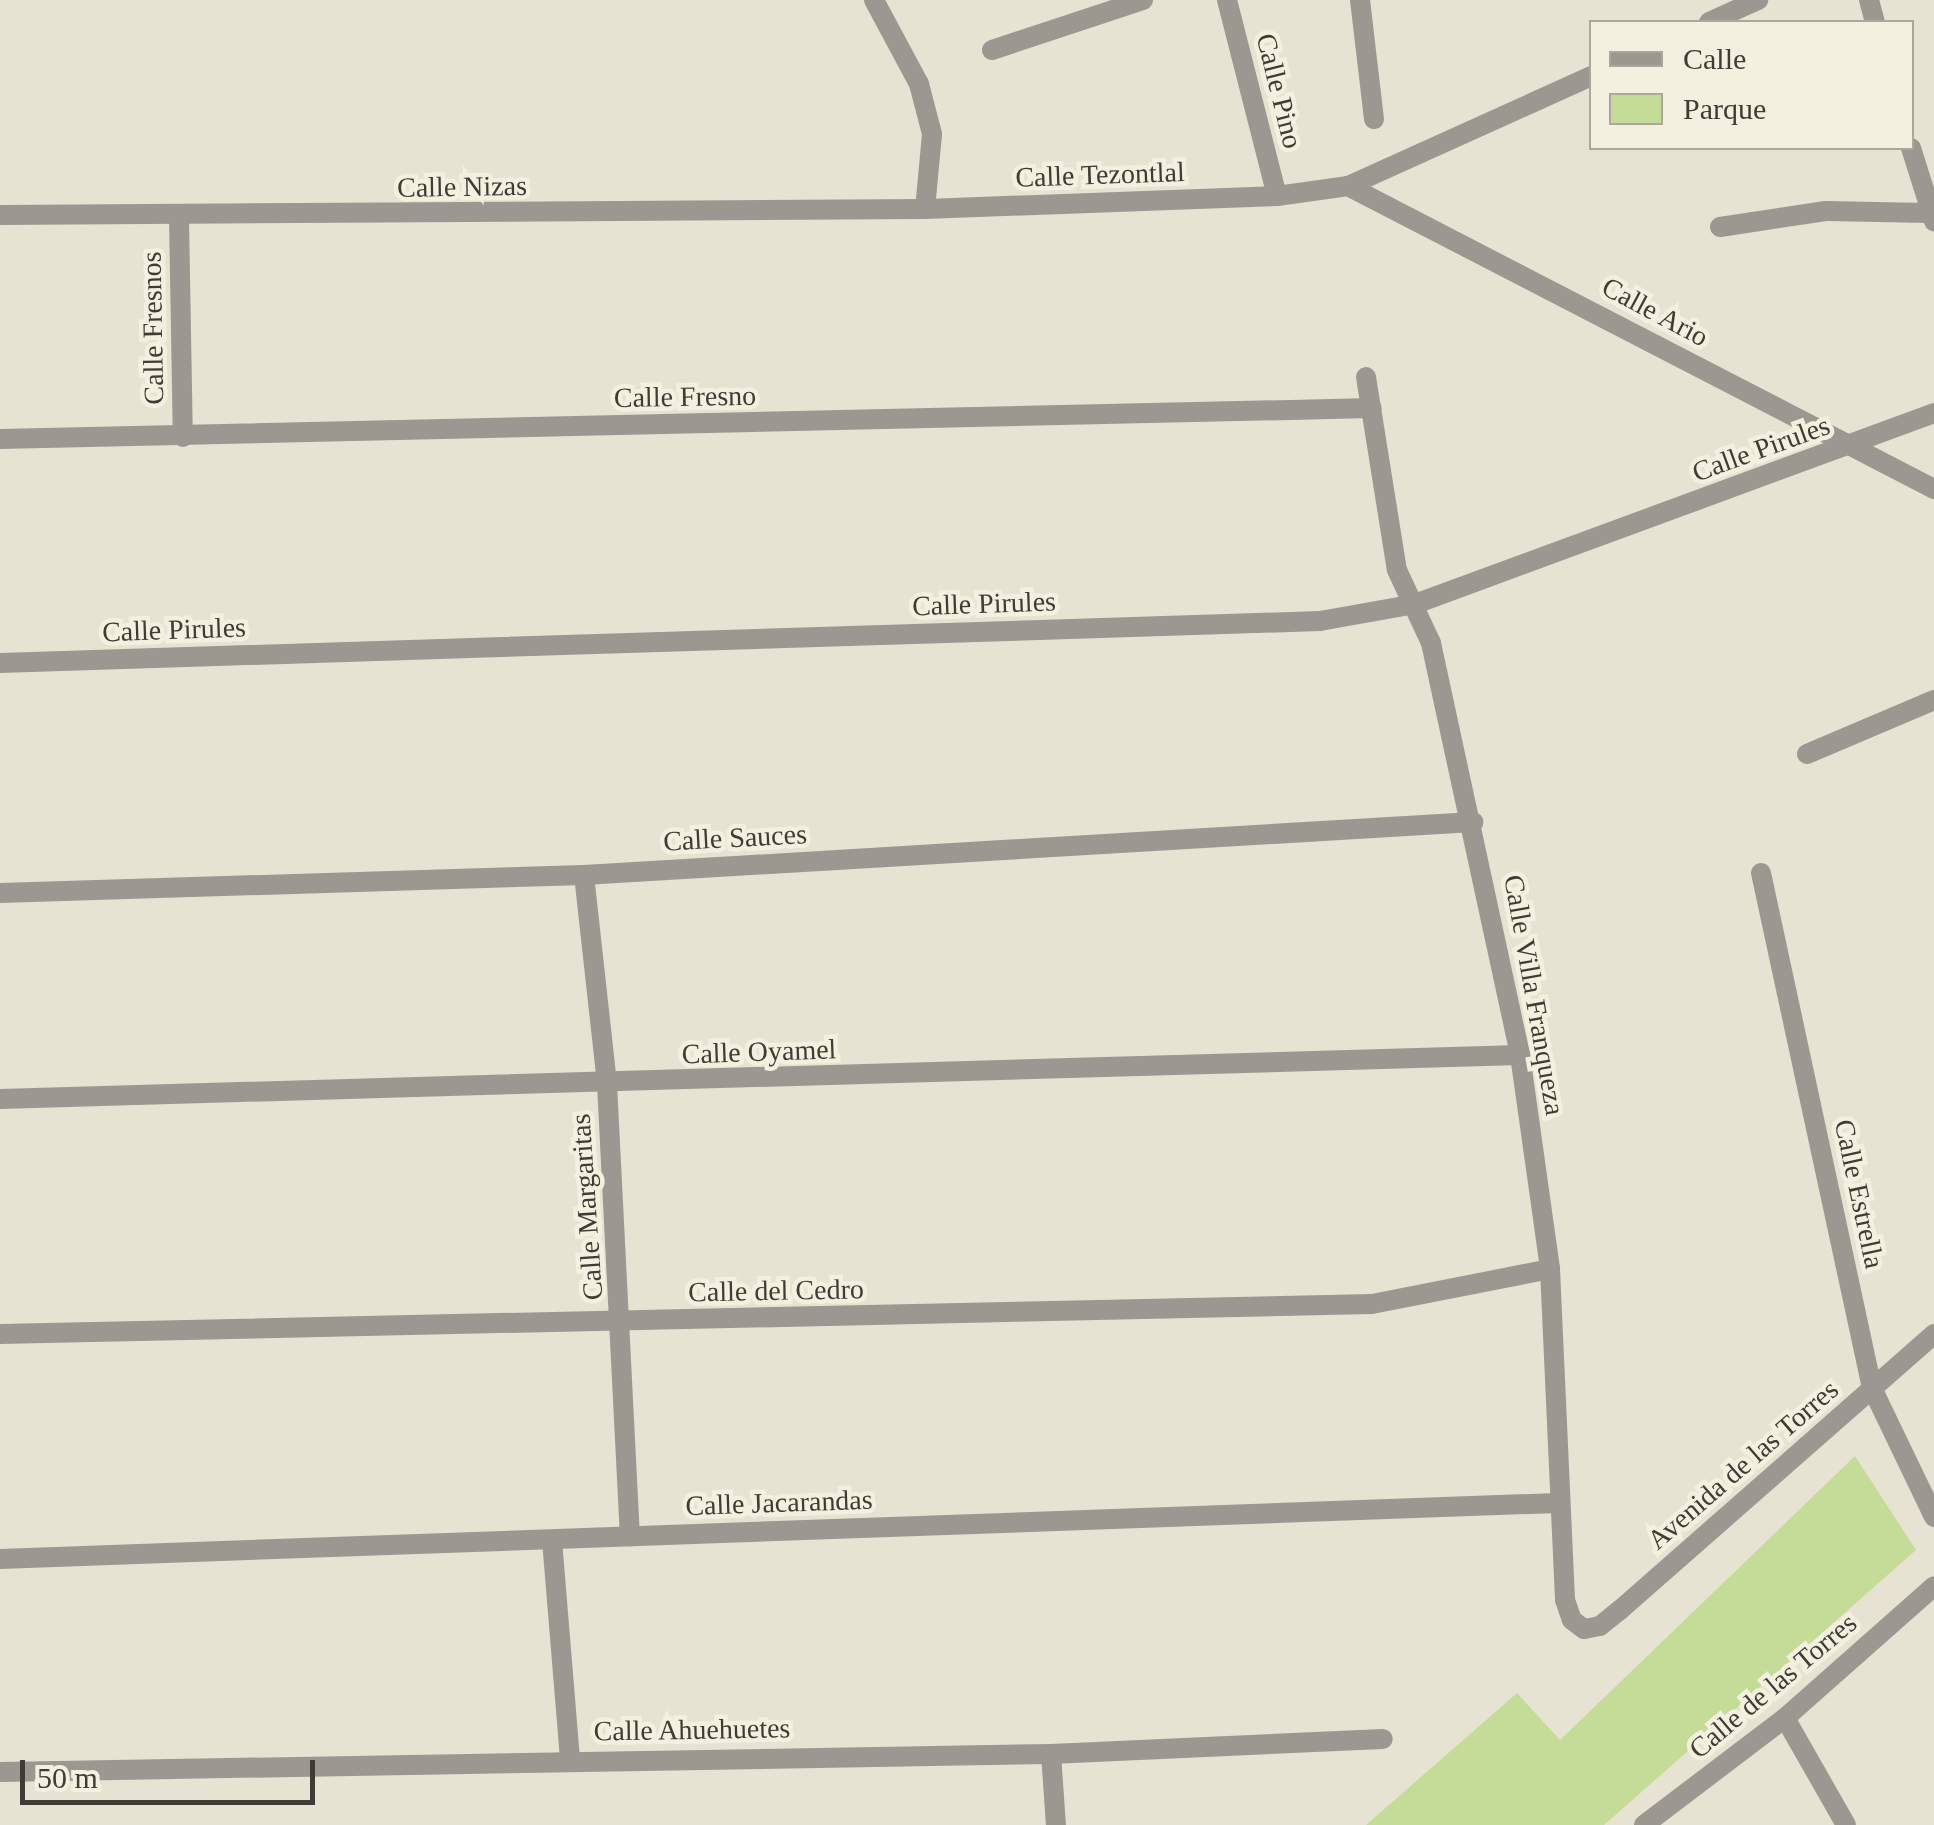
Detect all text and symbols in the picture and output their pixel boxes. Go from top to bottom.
legend [1589,20,1914,150]
street label: Calle Pino [1248,30,1310,152]
text: Calle [1683,42,1746,75]
text: Parque [1683,92,1766,125]
street label: Calle Tezontlal [1015,155,1185,195]
street label: Calle Nizas [397,169,527,205]
street label: Calle Fresnos [135,251,171,405]
street label: Calle Ario [1595,270,1715,354]
street label: Calle Fresno [614,379,756,415]
street label: Calle Pirules [1688,409,1834,489]
street label: Calle Pirules [912,585,1056,623]
street label: Calle Pirules [102,611,246,649]
street label: Calle Sauces [662,817,808,859]
street label: Calle Villa Franqueza [1496,872,1572,1118]
street label: Calle Oyamel [681,1033,837,1071]
street label: Calle Margaritas [564,1113,610,1301]
street label: Calle Estrella [1827,1116,1891,1272]
street label: Calle del Cedro [688,1273,864,1309]
street label: Avenida de las Torres [1640,1373,1846,1557]
street label: Calle Jacarandas [685,1483,873,1523]
street label: Calle de las Torres [1682,1606,1864,1766]
street label: Calle Ahuehuetes [593,1711,791,1749]
scale bar [25,1740,320,1802]
text: 50 m [37,1761,98,1794]

